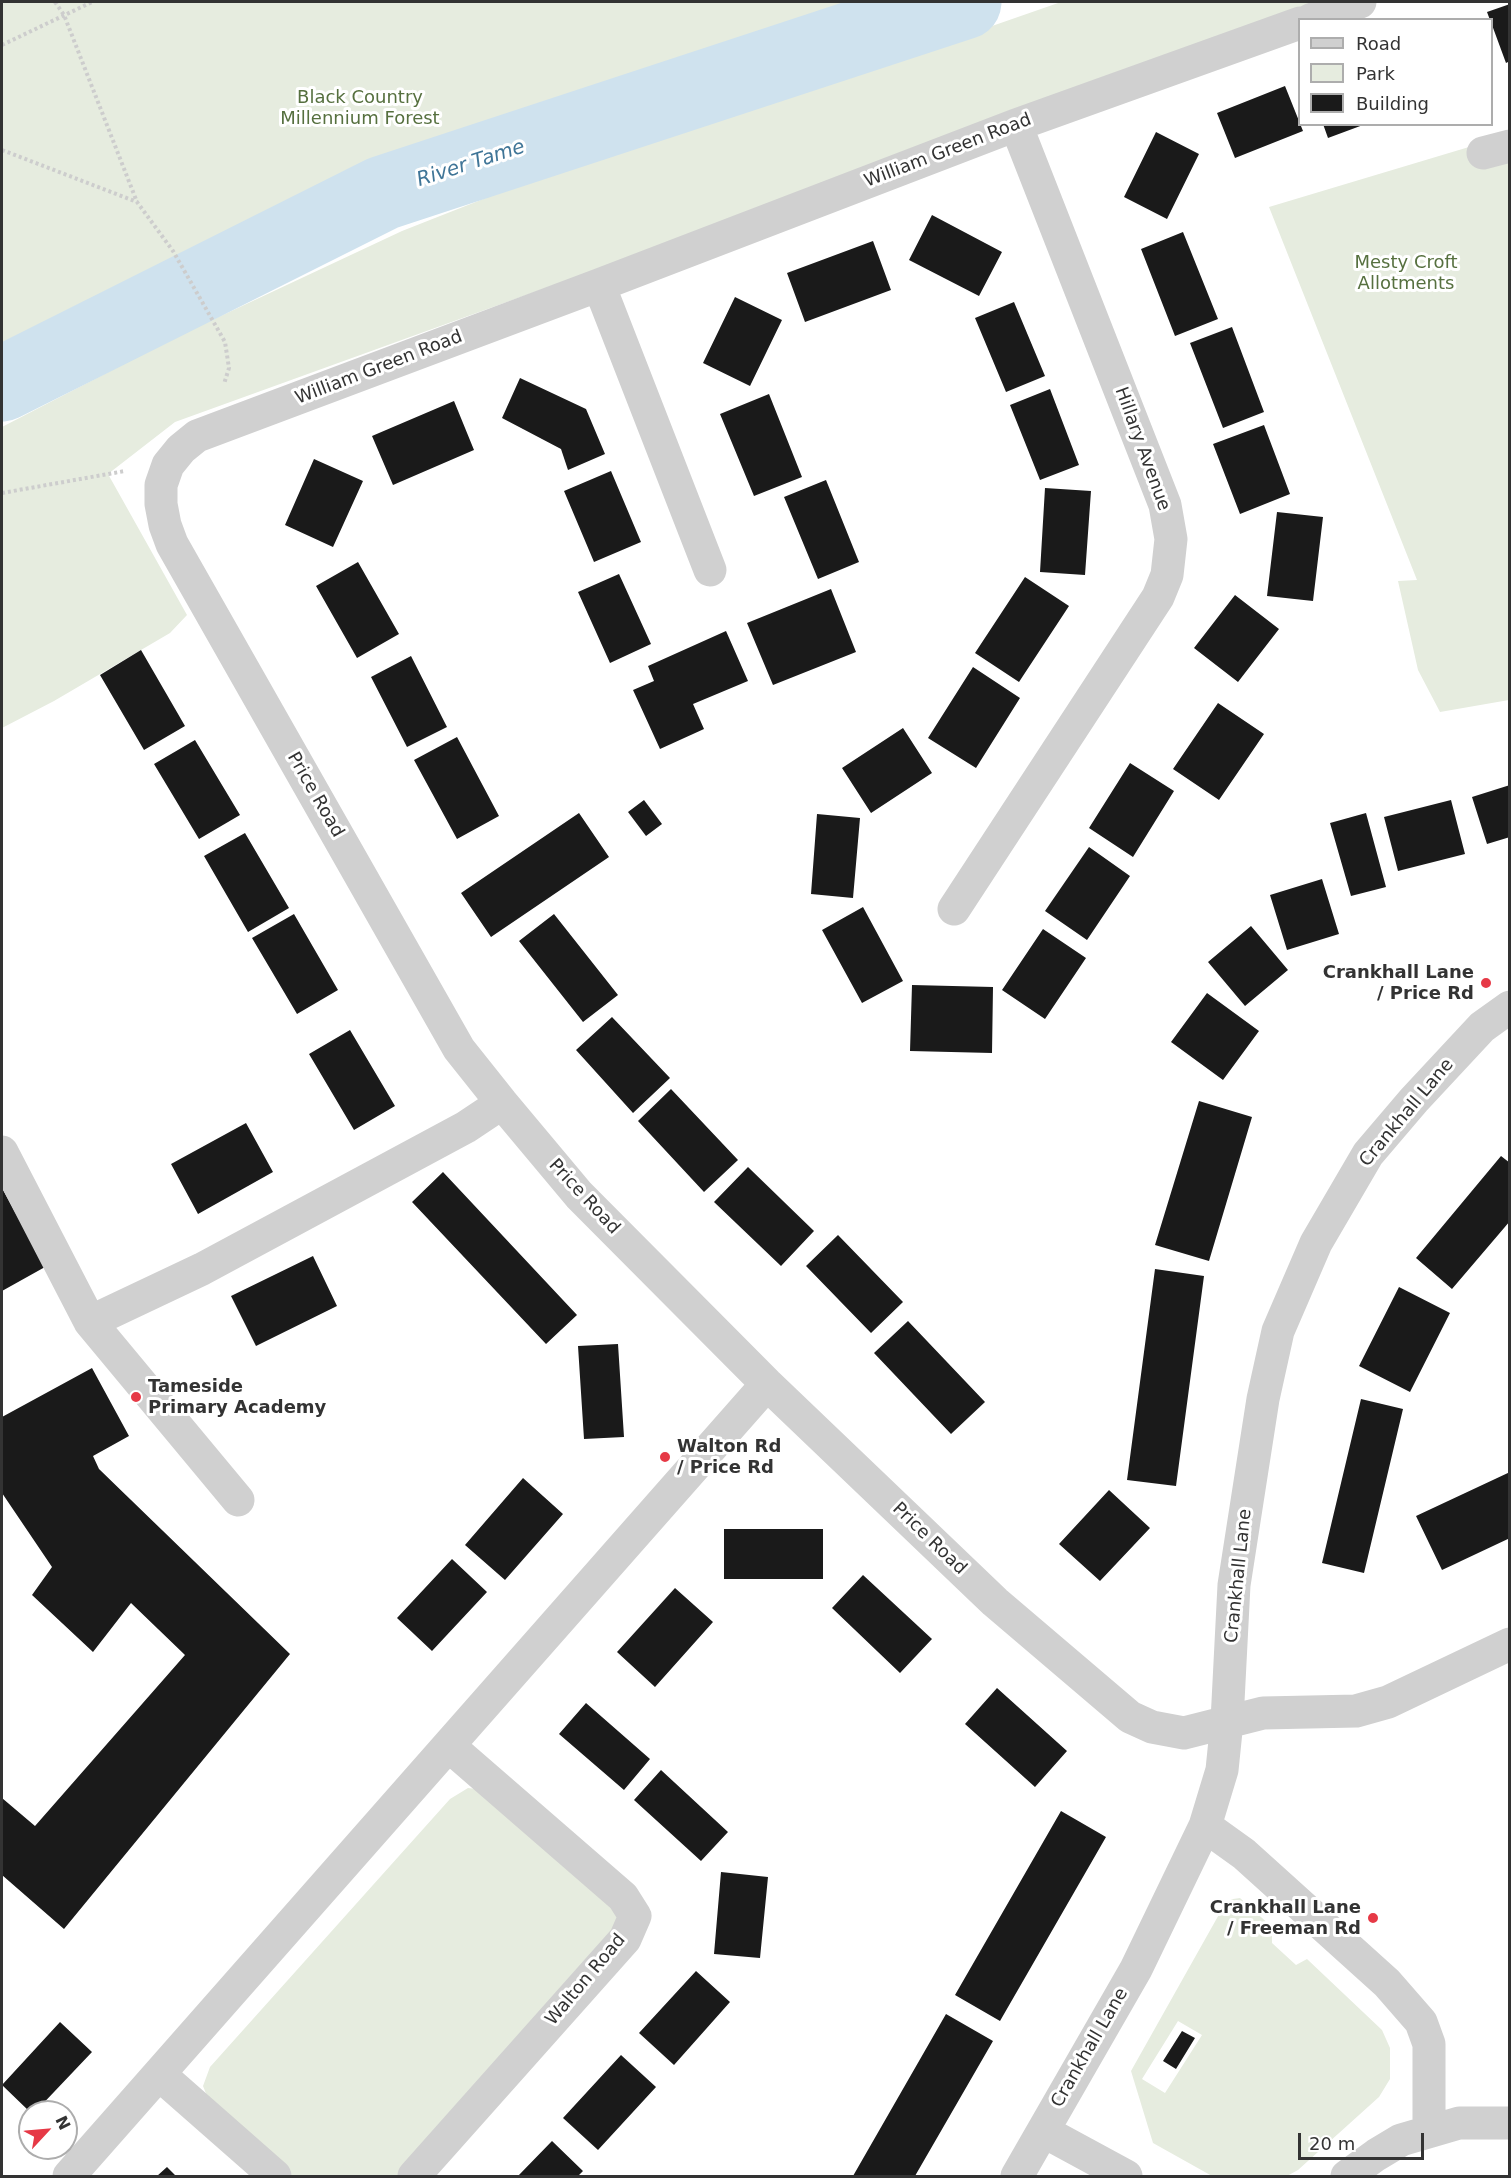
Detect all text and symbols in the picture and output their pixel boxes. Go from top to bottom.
legend [1298,18,1493,126]
text: Road [1356,33,1401,54]
text: Park [1356,63,1395,84]
park label: Black Country Millennium Forest [280,87,440,130]
text: Building [1356,93,1429,114]
street label: William Green Road [861,109,1035,193]
water label: River Tame [414,135,528,193]
park label: Mesty Croft Allotments [1354,252,1458,294]
street label: William Green Road [292,326,466,410]
street label: Hillary Avenue [1110,384,1174,514]
street label: Price Road [282,749,348,841]
place label: Crankhall Lane / Price Rd [1323,962,1474,1004]
marker: Crankhall Lane / Price Rd [1479,976,1493,990]
street label: Crankhall Lane [1355,1055,1459,1171]
street label: Price Road [544,1155,624,1239]
place label: Tameside Primary Academy [148,1376,326,1418]
marker: Tameside Primary Academy [129,1390,143,1404]
place label: Walton Rd / Price Rd [677,1436,781,1478]
marker: Walton Rd / Price Rd [658,1450,672,1464]
street label: Price Road [887,1498,971,1580]
street label: Crankhall Lane [1221,1508,1257,1644]
place label: Crankhall Lane / Freeman Rd [1210,1897,1361,1940]
marker: Crankhall Lane / Freeman Rd [1366,1911,1380,1925]
street label: Walton Road [541,1930,631,2030]
street label: Crankhall Lane [1047,1984,1133,2112]
north arrow [18,2100,78,2160]
text: N [51,2113,74,2133]
scale bar [1301,2121,1427,2159]
text: 20 m [1309,2133,1355,2154]

